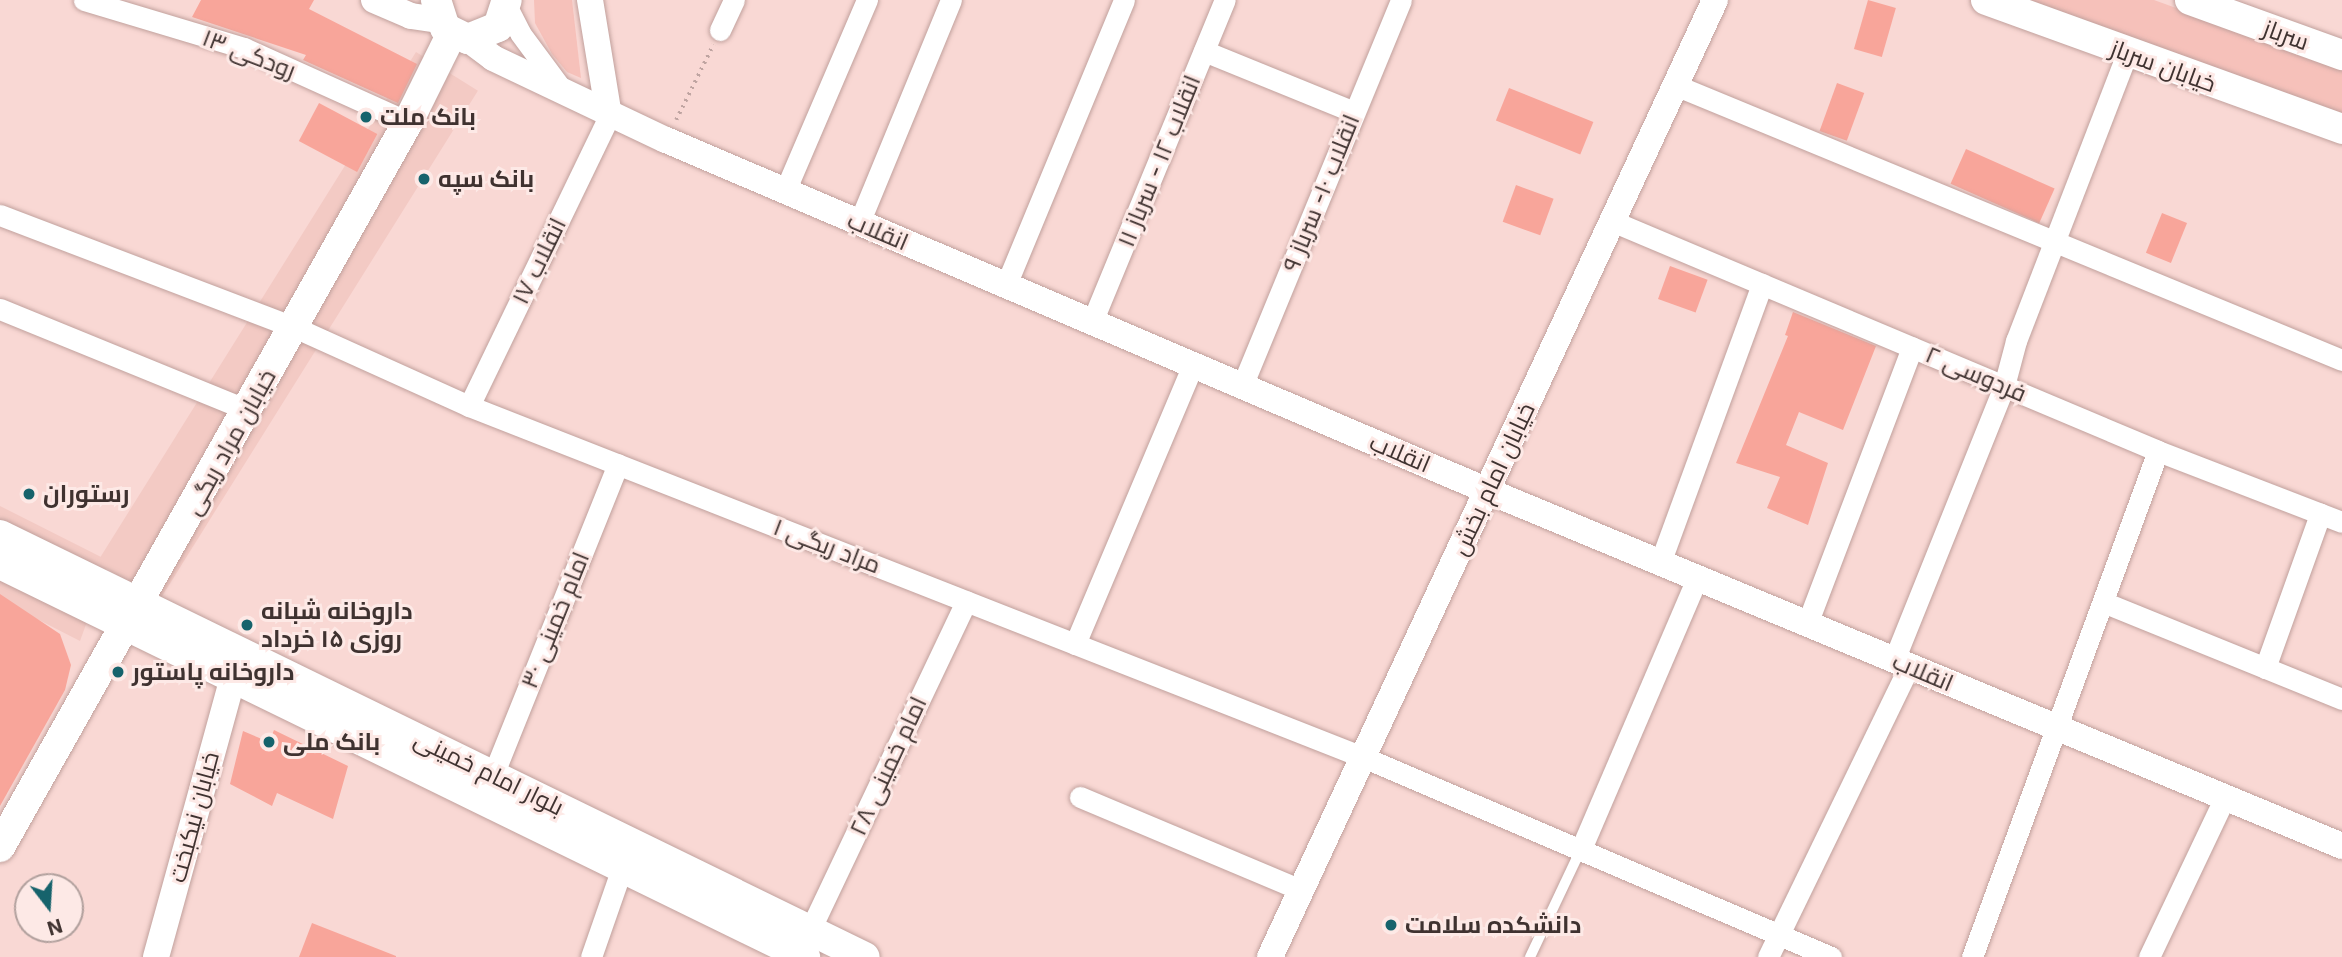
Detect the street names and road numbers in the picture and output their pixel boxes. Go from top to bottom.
street label: سرباز [2259,14,2313,56]
street label: رودکی ۱۳ [198,23,300,85]
street label: خیابان سرباز [2106,34,2220,98]
street label: انقلاب ۱۲ - سرباز ۱۱ [1111,71,1207,251]
street label: انقلاب ۱۰- سرباز ۹ [1276,110,1366,276]
street label: انقلاب [843,205,913,257]
street label: انقلاب ۱۷ [506,213,572,309]
street label: فردوسی ۲ [1921,340,2031,408]
street label: خیابان مراد ریگی [178,364,282,520]
street label: خیابان امام بخش [1445,398,1541,560]
street label: انقلاب [1365,427,1435,479]
street label: مراد ریگی ۱ [769,512,885,580]
street label: امام خمینی ۳۰ [515,548,595,692]
street label: انقلاب [1888,646,1958,698]
street label: امام خمینی ۲۸ [843,692,933,840]
street label: بلوار امام خمینی [410,724,568,822]
street label: خیابان نیکبخت [163,749,225,885]

